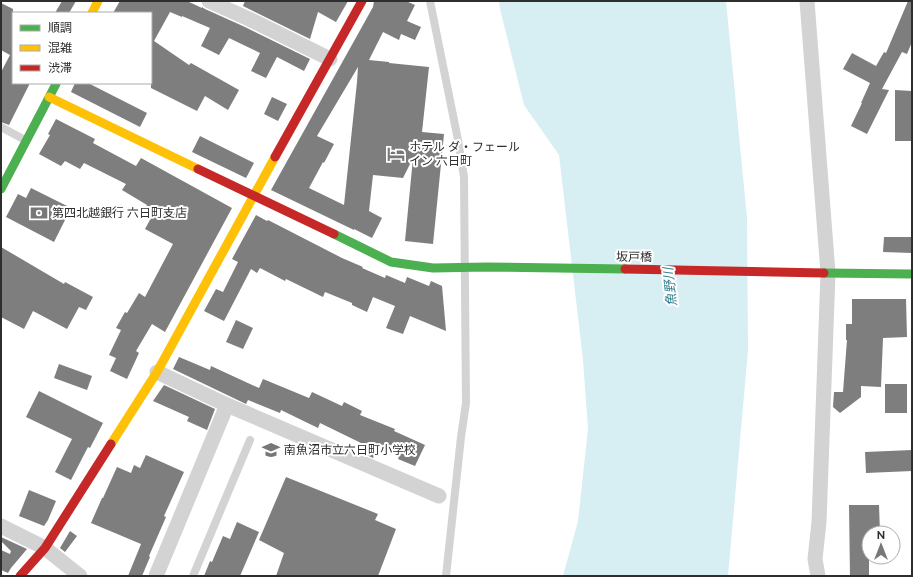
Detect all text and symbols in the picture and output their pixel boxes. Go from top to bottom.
legend [12,12,152,84]
text: 順調 [48,21,72,35]
text: 混雑 [48,41,72,55]
text: 渋滞 [48,61,72,75]
place label: ホテル ダ・フェール イン 六日町 [409,140,520,168]
hotel icon: ホテル ダ・フェール イン 六日町 [386,144,406,164]
bank icon: 第四北越銀行 六日町支店 [29,203,49,223]
place label: 第四北越銀行 六日町支店 [52,206,187,220]
street label: 坂戸橋 [616,250,652,264]
water label: 魚野川 [660,265,679,307]
school or university icon: 南魚沼市立六日町小学校 [261,440,281,460]
place label: 南魚沼市立六日町小学校 [284,443,416,457]
north arrow [861,525,901,565]
text: N [877,529,885,542]

